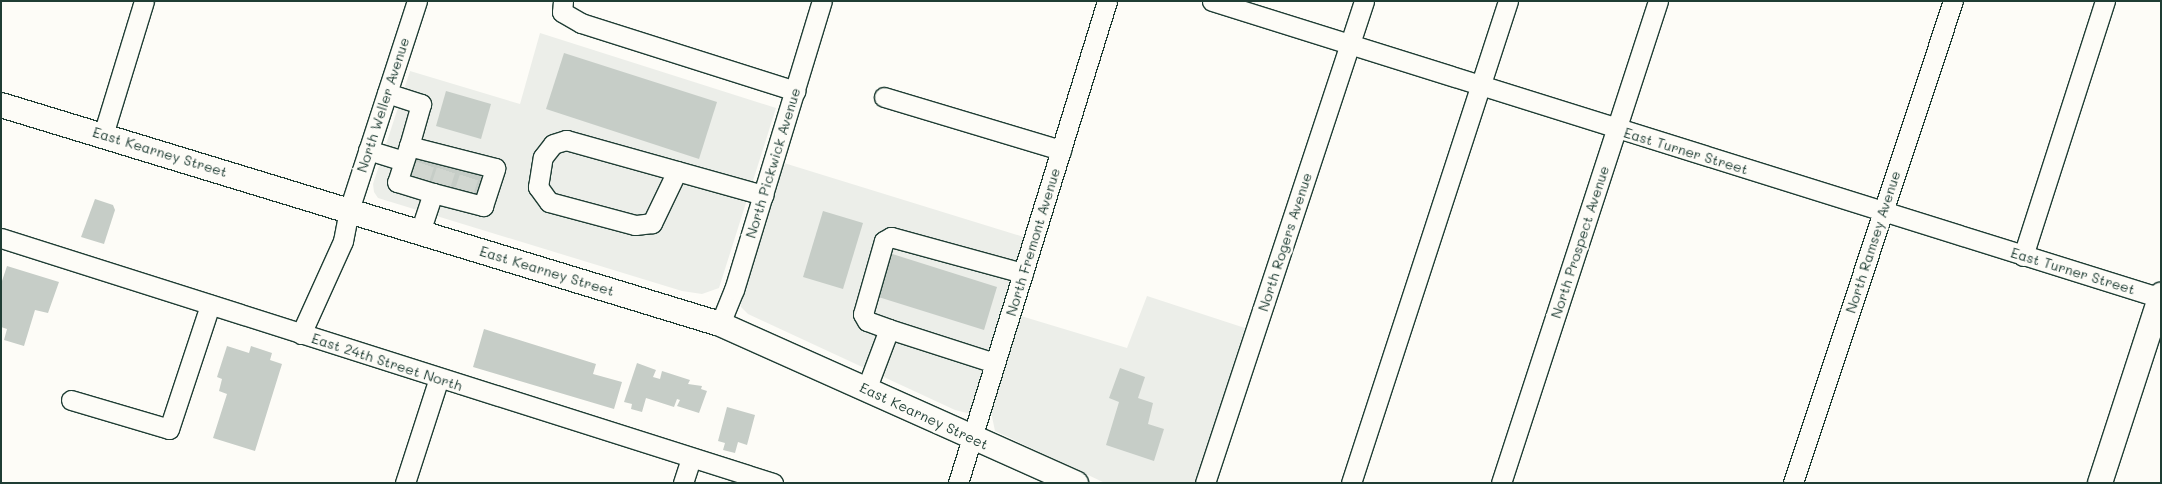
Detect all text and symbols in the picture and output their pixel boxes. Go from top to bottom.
street label: North Weller Avenue [353,35,413,175]
street label: North Pickwick Avenue [742,86,804,240]
street label: East Kearney Street [91,124,229,180]
street label: East Turner Street [1622,124,1750,178]
street label: North Prospect Avenue [1547,164,1613,320]
street label: North Fremont Avenue [1002,166,1064,318]
street label: North Ramsey Avenue [1842,169,1904,315]
street label: North Rogers Avenue [1255,170,1315,314]
street label: East Kearney Street [478,243,616,299]
street label: East Turner Street [2009,244,2137,298]
street label: East 24th Street North [310,330,464,394]
street label: East Kearney Street [857,379,991,453]

